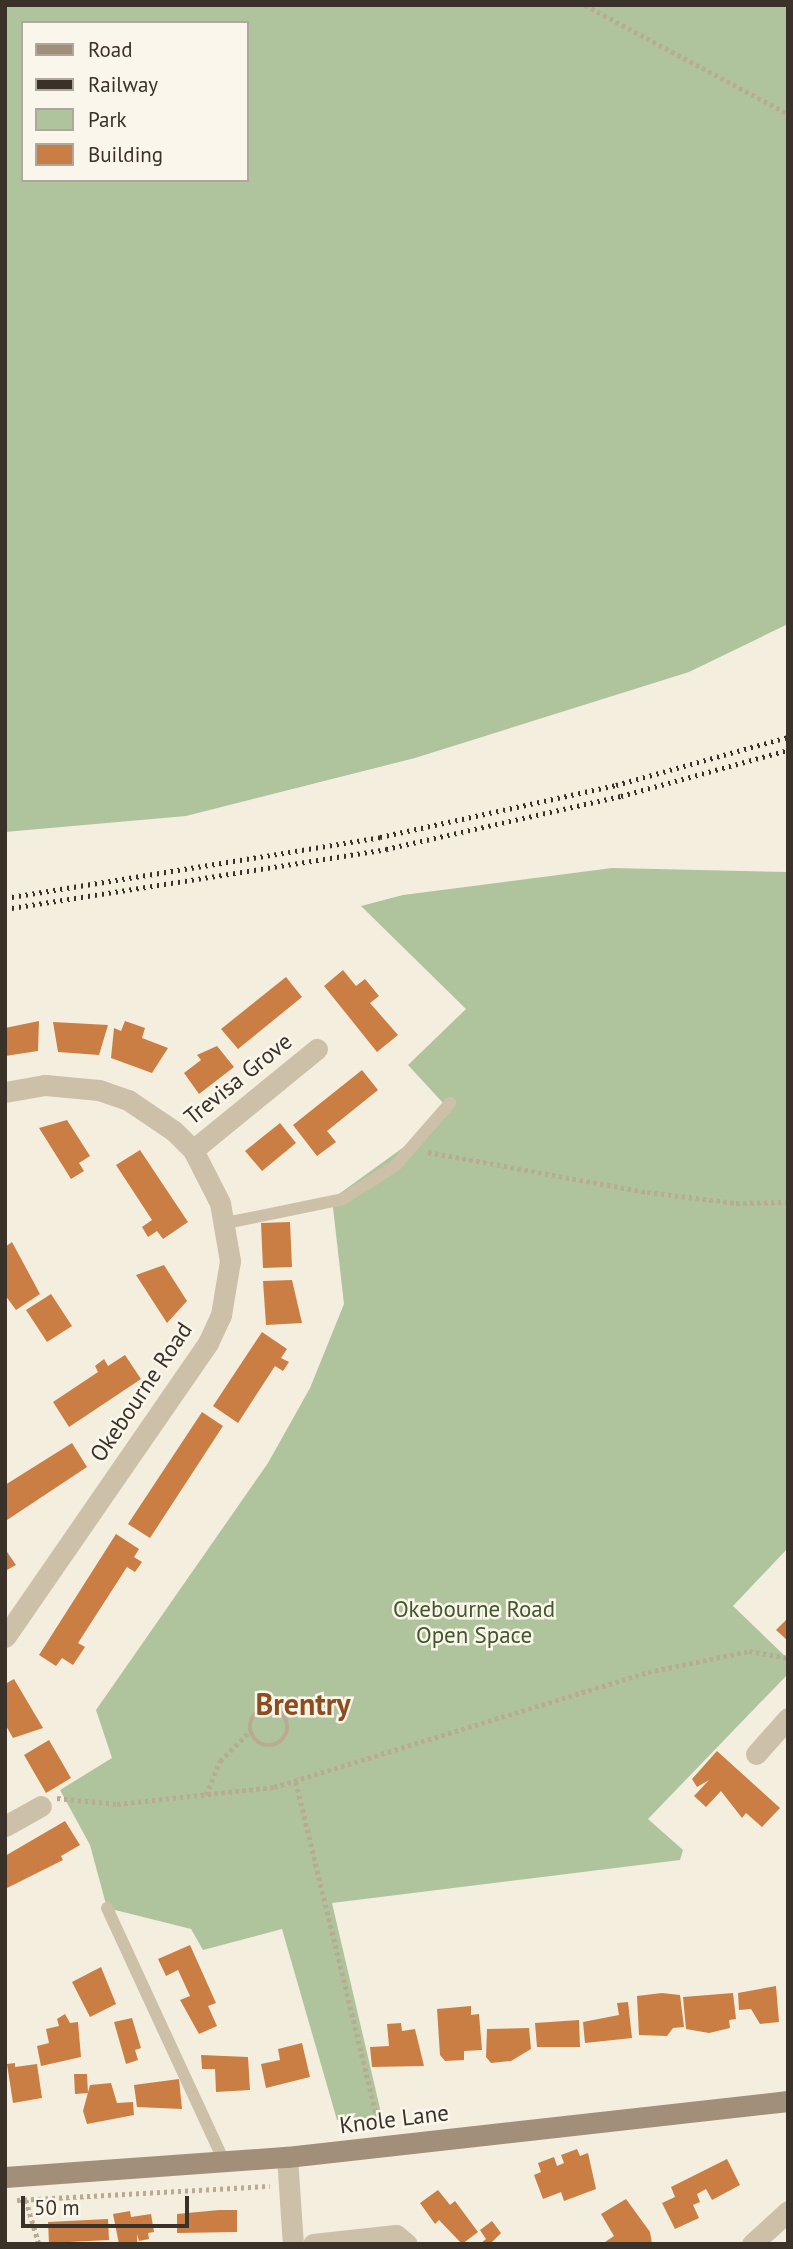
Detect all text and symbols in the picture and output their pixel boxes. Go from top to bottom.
legend [21,21,248,182]
text: Road [88,36,132,63]
text: Railway [88,71,158,98]
text: Park [88,106,127,133]
text: Building [88,141,163,168]
street label: Trevisa Grove [179,1027,297,1131]
street label: Okebourne Road [84,1317,198,1467]
park label: Okebourne Road Open Space [393,1595,555,1649]
district label: Brentry [255,1686,351,1722]
street label: Knole Lane [338,2099,450,2139]
scale bar [24,2182,192,2226]
text: 50 m [34,2194,80,2221]

